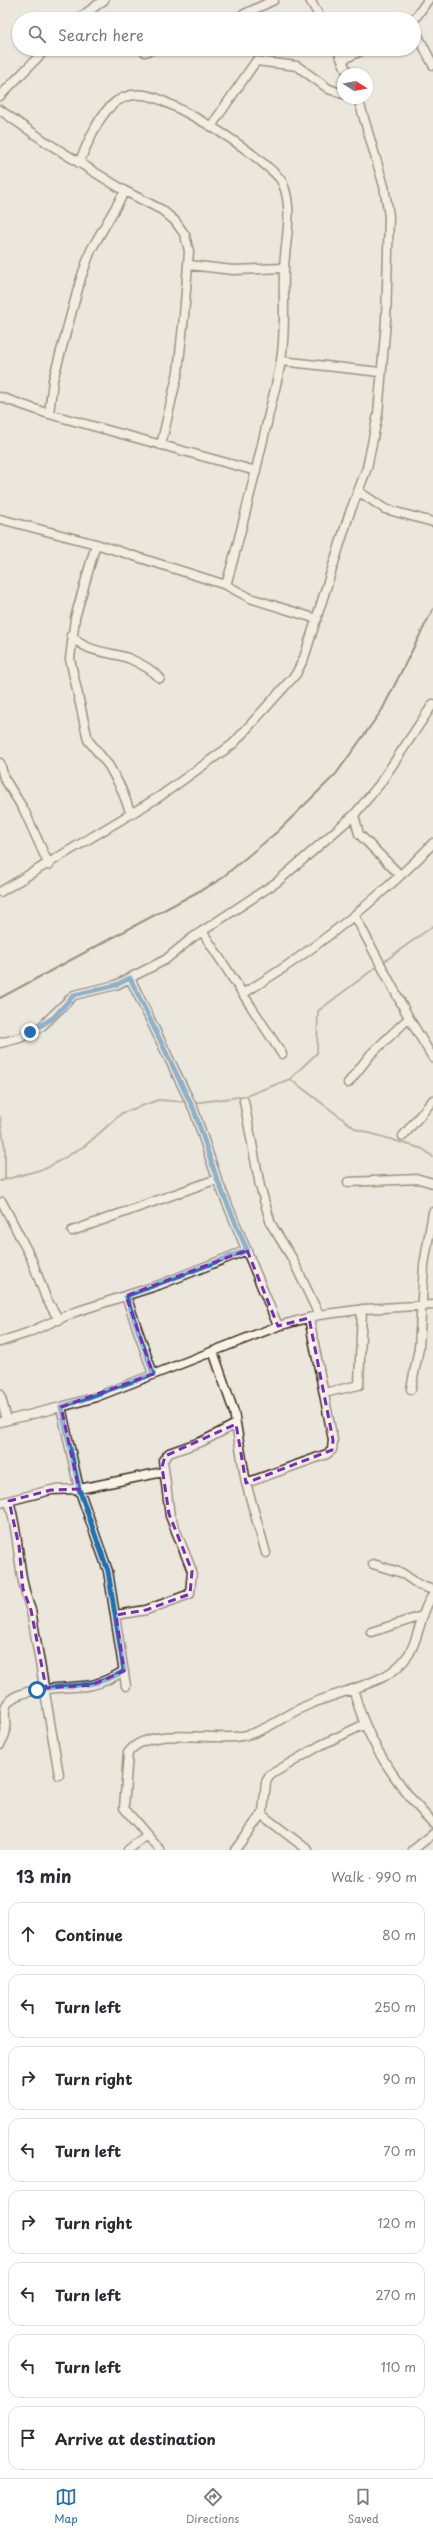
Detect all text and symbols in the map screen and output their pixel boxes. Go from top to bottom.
search box [12,12,421,56]
icon: search [26,23,48,45]
text: Search here [58,23,144,46]
north arrow [337,68,373,104]
route end [21,1023,39,1041]
route start [28,1681,46,1699]
text: 13 min [16,1863,71,1889]
text: Walk · 990 m [331,1867,417,1886]
icon: ahead [17,1923,39,1945]
text: Continue [55,1923,123,1946]
text: 80 m [382,1925,416,1944]
icon: left [17,1995,39,2017]
text: Turn left [55,1995,121,2018]
text: 250 m [374,1997,416,2016]
icon: right [17,2067,39,2089]
text: Turn right [55,2067,132,2090]
text: 90 m [383,2069,416,2088]
icon: left [17,2139,39,2161]
text: Turn left [55,2139,121,2162]
text: 70 m [383,2141,416,2160]
icon: right [17,2211,39,2233]
text: Turn right [55,2211,132,2234]
text: 120 m [377,2213,416,2232]
icon: left [17,2283,39,2305]
text: Turn left [55,2283,121,2306]
text: 270 m [375,2285,416,2304]
icon: left [17,2355,39,2377]
text: Turn left [55,2355,121,2378]
text: 110 m [381,2357,416,2376]
icon: arrive [17,2427,39,2449]
text: Arrive at destination [55,2427,216,2450]
tab: Map [54,2486,78,2527]
tab: Directions [186,2486,239,2527]
tab: Saved [348,2486,379,2527]

